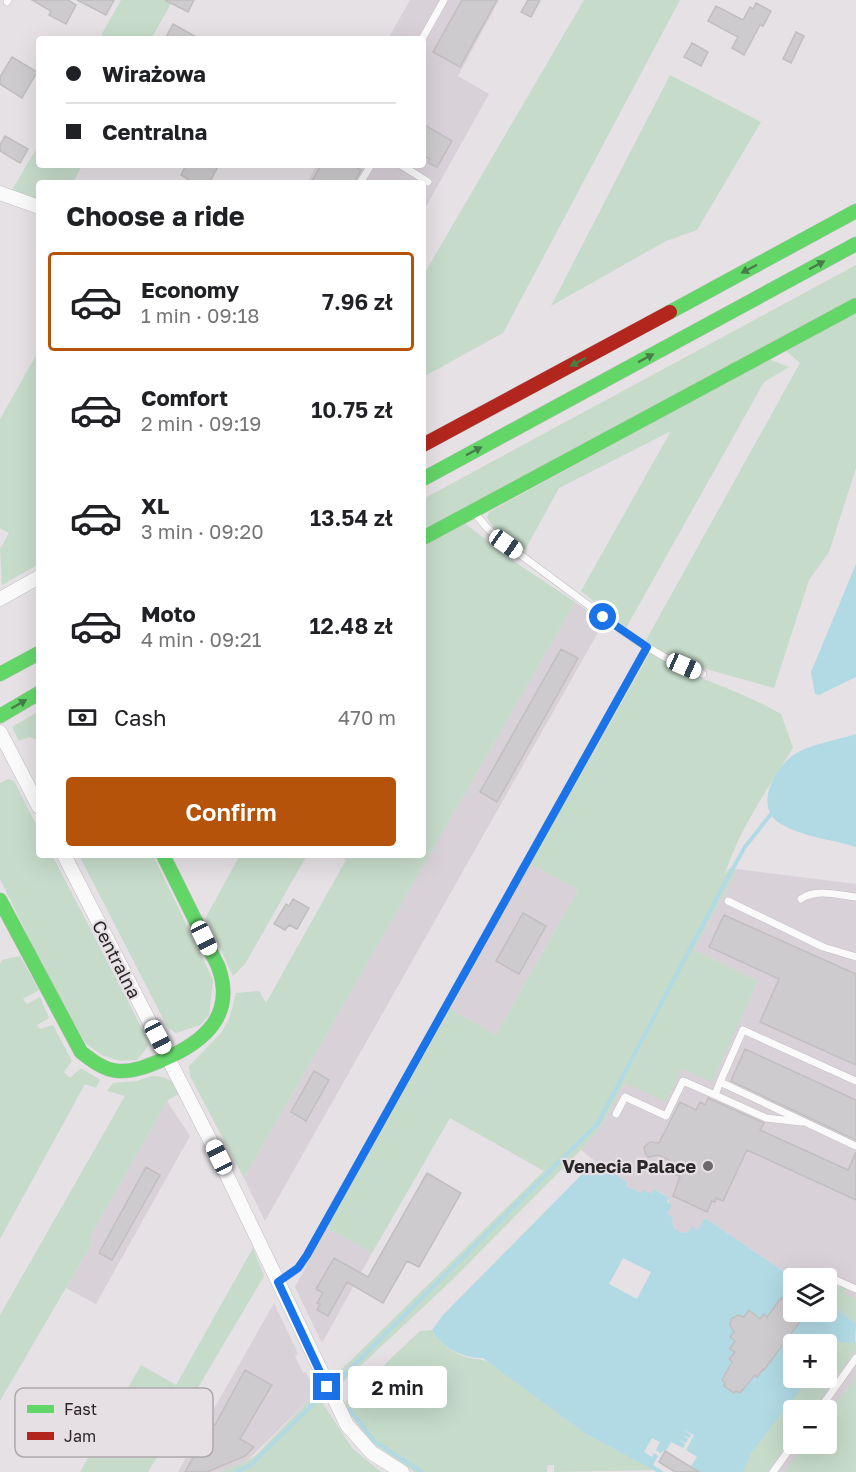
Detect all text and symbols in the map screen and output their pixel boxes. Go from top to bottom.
text: Wirażowa [102,60,206,87]
text: Centralna [102,118,207,145]
text: Choose a ride [66,200,245,232]
one-way arrow [809,260,826,270]
one-way arrow [740,264,757,274]
icon: car [69,275,123,329]
text: Economy [141,276,239,303]
text: 7.96 zł [322,288,393,315]
text: 1 min · 09:18 [141,303,259,327]
one-way arrow [638,353,655,363]
one-way arrow [569,357,586,367]
icon: car [69,383,123,437]
text: Comfort [141,384,228,411]
text: 10.75 zł [311,396,393,423]
text: 2 min · 09:19 [141,411,261,435]
one-way arrow [466,446,483,456]
icon: car [69,491,123,545]
text: XL [141,492,169,519]
text: 13.54 zł [310,504,393,531]
text: 3 min · 09:20 [141,519,264,543]
car [486,526,526,562]
icon: car [69,599,123,653]
text: Moto [141,600,196,627]
route start [589,603,616,630]
text: 12.48 zł [310,612,393,639]
text: 4 min · 09:21 [141,627,261,651]
car [664,650,704,682]
one-way arrow [11,700,28,710]
icon: cash [66,701,99,734]
text: Cash [114,704,167,731]
text: 470 m [338,705,396,729]
button: Confirm [66,777,396,846]
street label: Centralna [88,916,146,1002]
car [188,918,220,958]
car [142,1017,174,1057]
car [203,1137,235,1177]
place label: Venecia Palace [562,1155,696,1177]
marker: Venecia Palace [701,1159,715,1173]
map controls [783,1268,837,1454]
button: layers [783,1268,837,1322]
button: + [783,1334,837,1388]
callout: 2 min [348,1366,447,1408]
route end [313,1373,340,1400]
text: 2 min [372,1375,424,1399]
legend [15,1388,213,1457]
text: Fast [64,1399,97,1419]
button: − [783,1400,837,1454]
text: Jam [64,1426,96,1446]

